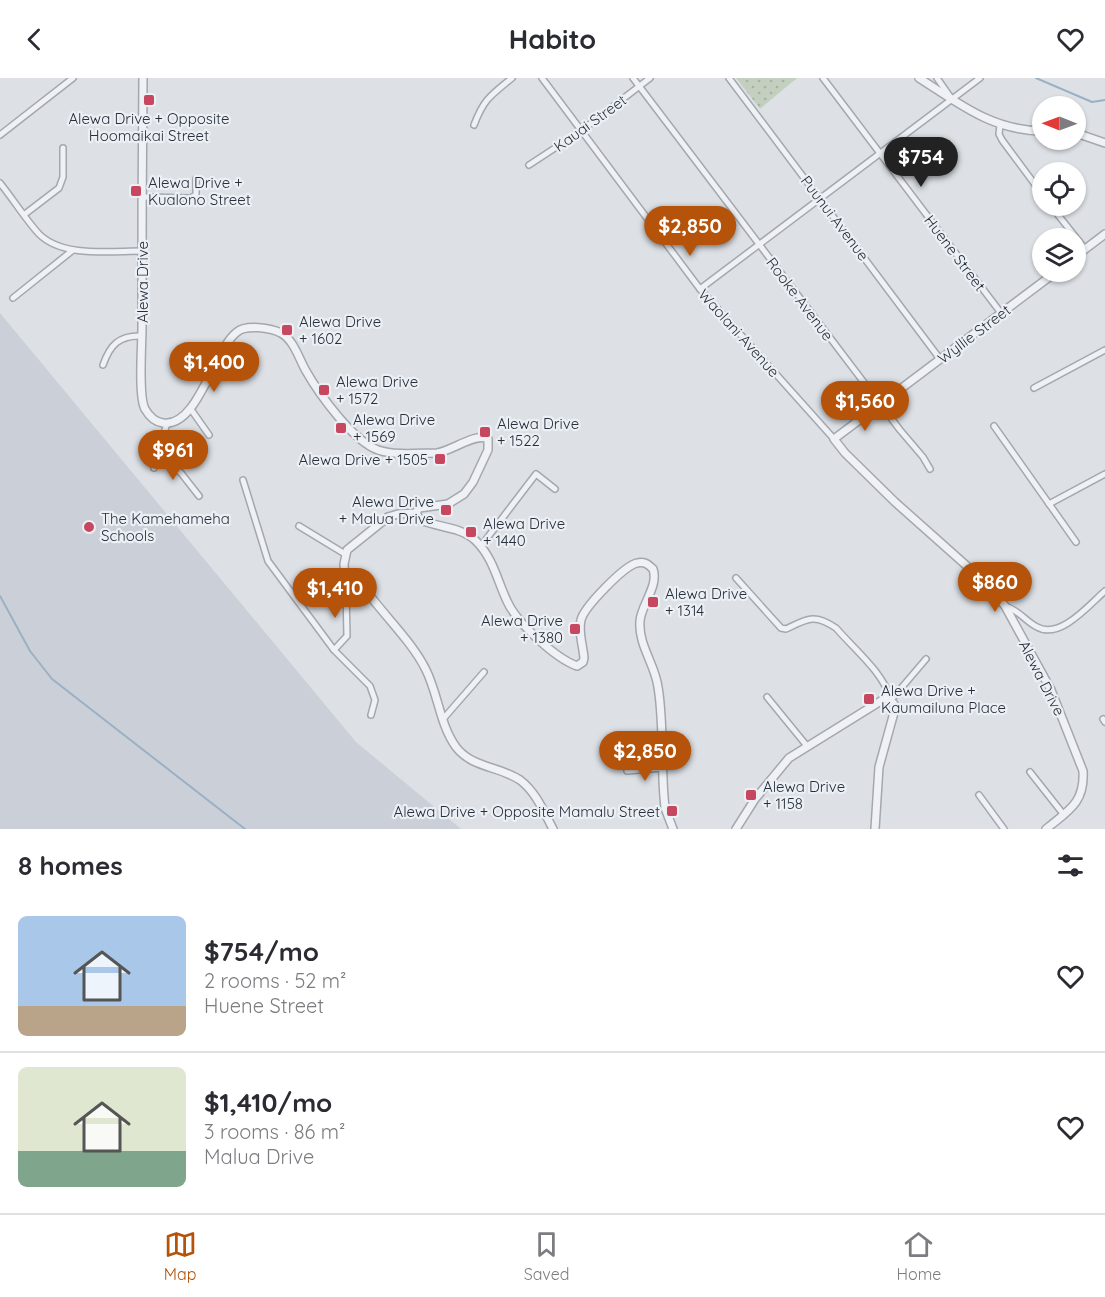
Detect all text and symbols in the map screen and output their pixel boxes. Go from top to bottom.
text: Habito [509,22,596,56]
icon: back [18,23,51,56]
icon: heart [1054,23,1087,56]
street label: Kauai Street [550,90,630,156]
marker: Alewa Drive + Opposite Hoomaikai Street [142,93,156,107]
north arrow [1032,96,1086,150]
map controls [1032,96,1086,282]
place label: Alewa Drive + Opposite Hoomaikai Street [68,109,230,145]
pin: $754 [885,137,957,188]
text: $754 [898,144,944,169]
button: locate [1032,162,1086,216]
street label: Puunui Avenue [797,172,873,264]
place label: Alewa Drive + Kualono Street [148,173,251,209]
marker: Alewa Drive + Kualono Street [129,184,143,198]
pin: $2,850 [641,206,739,257]
street label: Huene Street [920,211,990,295]
text: $2,850 [658,213,722,238]
button: layers [1032,228,1086,282]
street label: Alewa Drive [133,241,152,323]
street label: Rooke Avenue [762,253,838,345]
street label: Waolani Avenue [694,285,784,381]
street label: Wyllie Street [934,300,1014,368]
place label: Alewa Drive + 1602 [299,312,381,348]
marker: Alewa Drive + 1602 [280,323,294,337]
pin: $1,400 [165,342,263,393]
text: $1,400 [183,349,245,374]
place label: Alewa Drive + 1572 [336,372,418,408]
pin: $1,560 [816,381,914,432]
marker: Alewa Drive + 1572 [317,383,331,397]
text: $1,560 [835,388,895,413]
place label: Alewa Drive + 1569 [353,410,435,446]
place label: Alewa Drive + 1522 [497,414,579,450]
marker: Alewa Drive + 1569 [334,421,348,435]
marker: Alewa Drive + 1522 [478,425,492,439]
pin: $961 [137,430,209,481]
text: $961 [152,437,194,462]
place label: Alewa Drive + 1505 [298,450,428,469]
marker: Alewa Drive + 1505 [433,452,447,466]
place label: Alewa Drive + Malua Drive [339,492,434,528]
marker: Alewa Drive + Malua Drive [439,503,453,517]
place label: The Kamehameha Schools [101,509,230,545]
place label: Alewa Drive + 1440 [483,514,565,550]
marker: The Kamehameha Schools [82,520,96,534]
marker: Alewa Drive + 1440 [464,525,478,539]
pin: $860 [959,562,1031,613]
pin: $1,410 [286,568,384,619]
text: $860 [972,569,1018,594]
text: $1,410 [307,575,363,600]
place label: Alewa Drive + 1314 [665,584,747,620]
marker: Alewa Drive + 1314 [646,595,660,609]
place label: Alewa Drive + 1380 [481,611,563,647]
marker: Alewa Drive + 1380 [568,622,582,636]
street label: Alewa Drive [1015,637,1069,719]
place label: Alewa Drive + Kaumailuna Place [881,681,1006,717]
marker: Alewa Drive + Kaumailuna Place [862,692,876,706]
pin: $2,850 [596,731,694,782]
text: $2,850 [613,738,677,763]
place label: Alewa Drive + 1158 [763,777,845,813]
marker: Alewa Drive + 1158 [744,788,758,802]
place label: Alewa Drive + Opposite Mamalu Street [393,802,660,821]
marker: Alewa Drive + Opposite Mamalu Street [665,804,679,818]
text: 8 homes [18,849,123,882]
icon: filters [1054,849,1087,882]
text: $754/mo [204,935,319,968]
icon: home [66,940,138,1012]
icon: heart [1054,960,1087,993]
text: 2 rooms · 52 m² [204,968,346,993]
text: Huene Street [204,993,324,1018]
text: $1,410/mo [204,1086,332,1119]
icon: home [66,1091,138,1163]
icon: heart [1054,1111,1087,1144]
text: 3 rooms · 86 m² [204,1119,345,1144]
text: Malua Drive [204,1144,314,1169]
tab: Map [164,1228,197,1284]
tab: Saved [524,1228,569,1284]
tab: Home [897,1228,941,1284]

